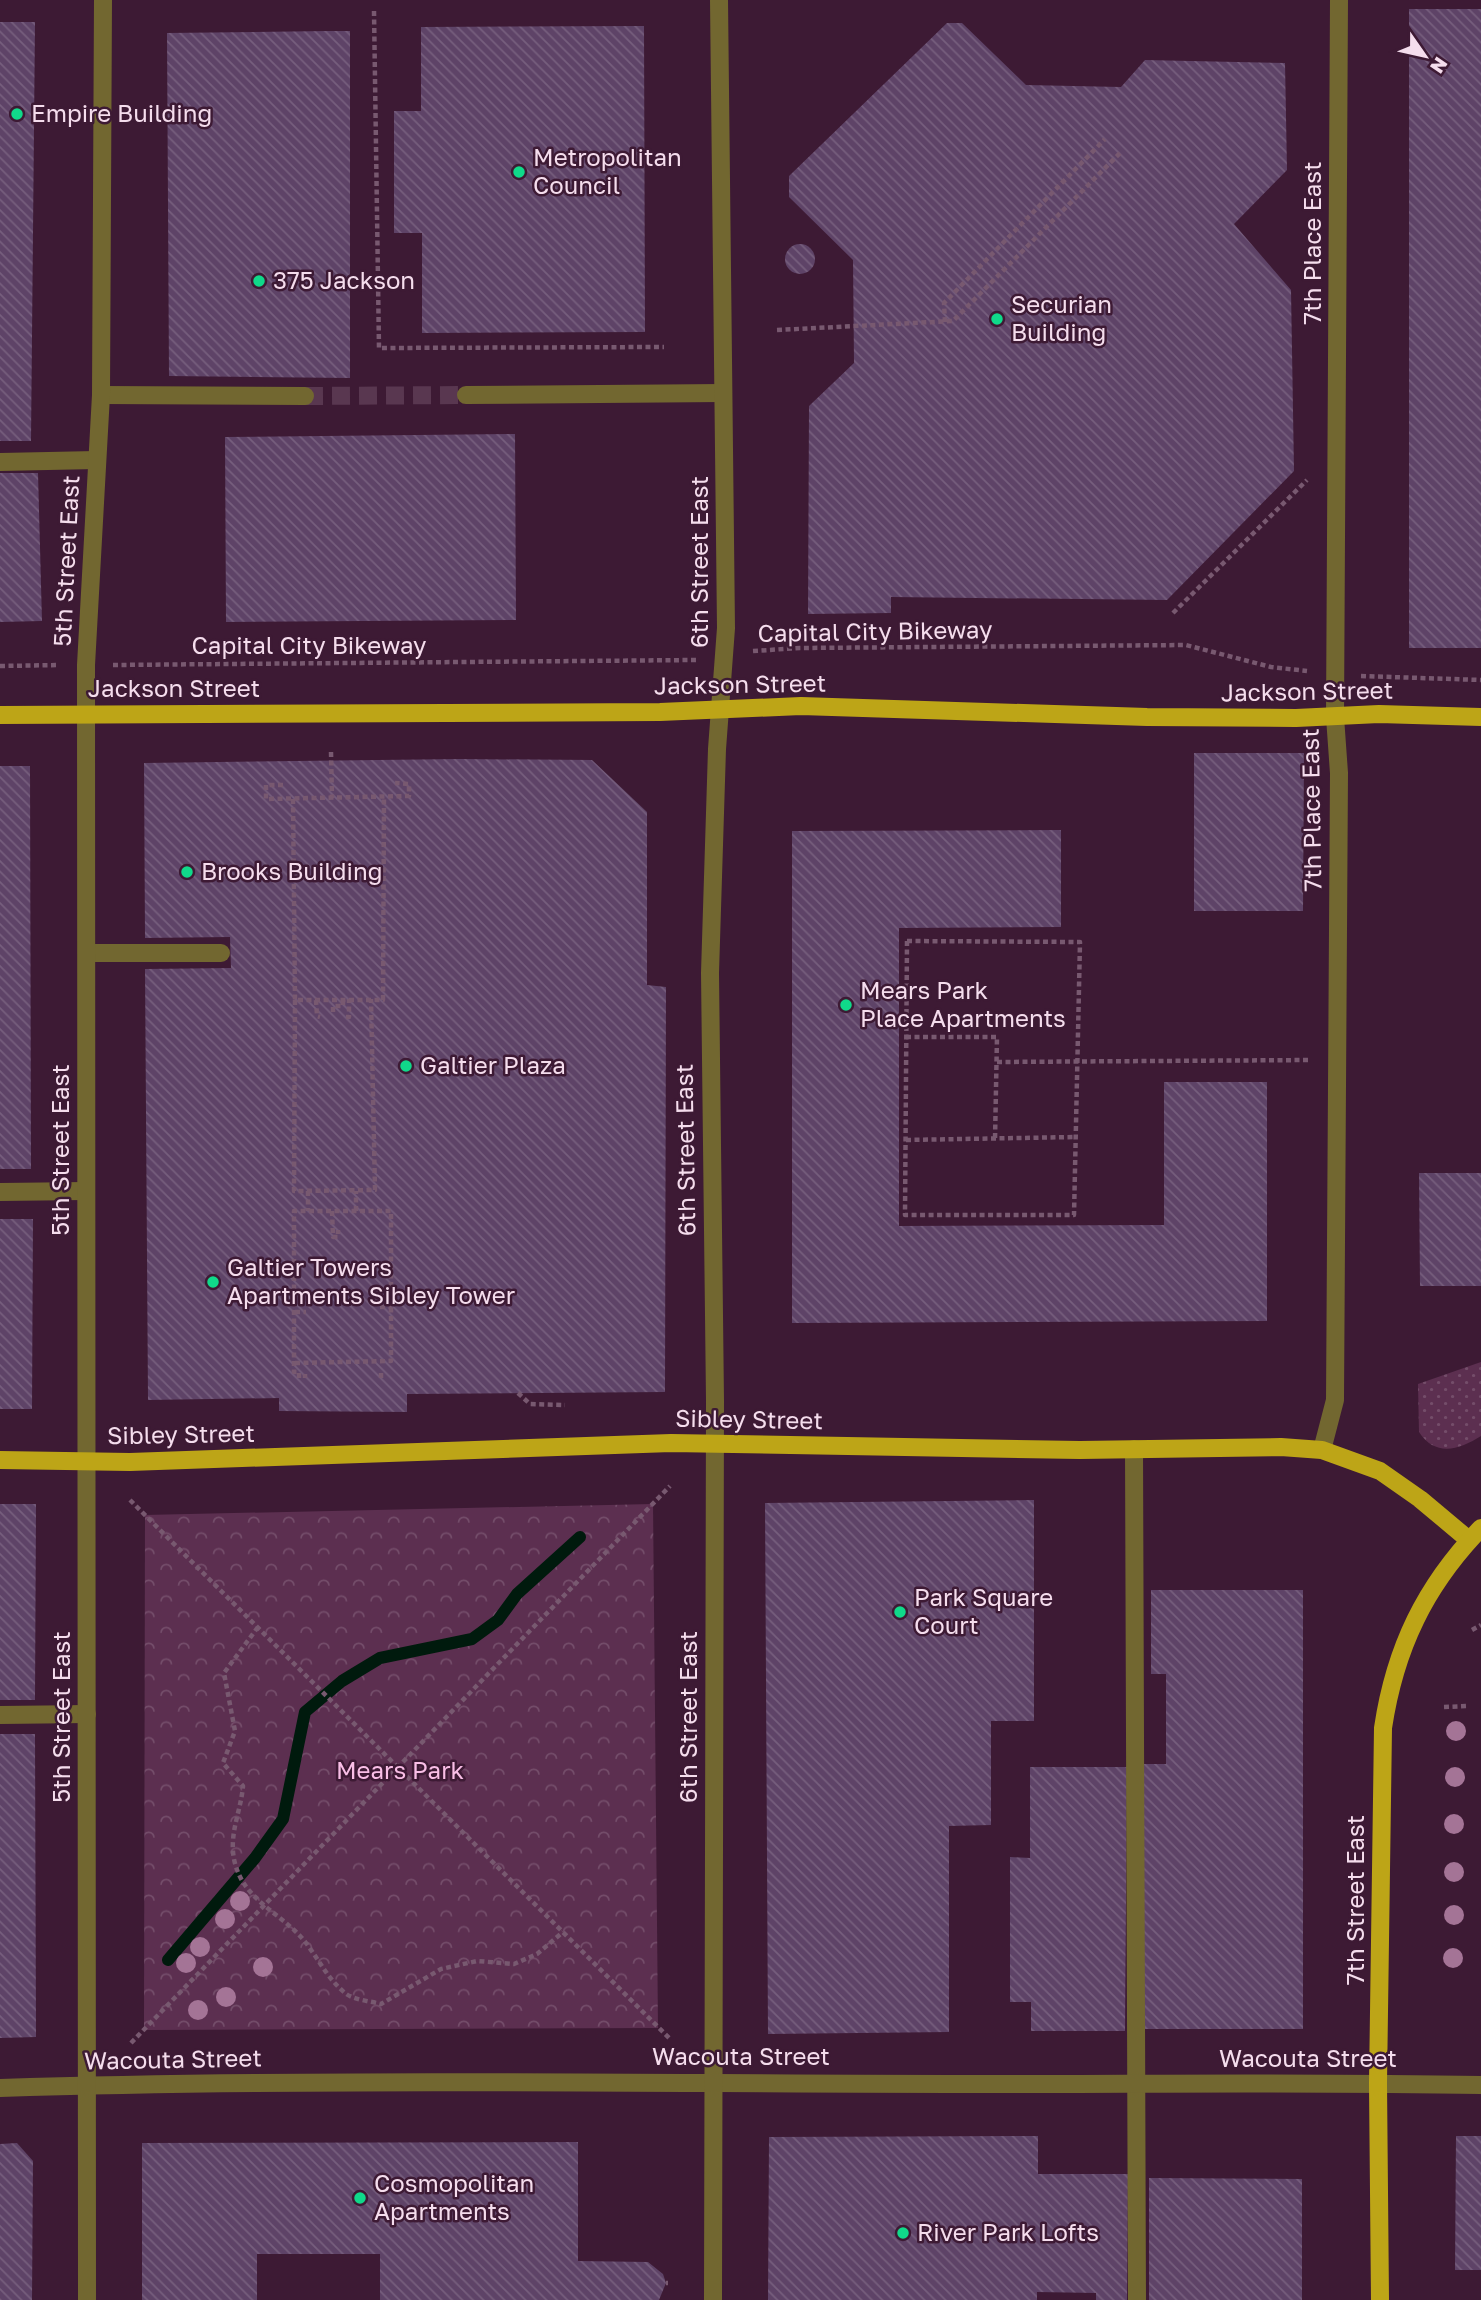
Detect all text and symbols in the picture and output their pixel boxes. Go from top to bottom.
north arrow [1390,21,1460,91]
text: N [1426,53,1453,78]
place label: Empire Building [31,98,212,127]
marker: Empire Building [9,106,25,122]
place label: Metropolitan Council [533,142,682,199]
street label: 7th Place East [1297,161,1326,325]
marker: Metropolitan Council [511,164,527,180]
place label: 375 Jackson [273,265,415,294]
marker: 375 Jackson [251,273,267,289]
place label: Securian Building [1011,289,1112,346]
marker: Securian Building [989,311,1005,327]
street label: 5th Street East [47,474,84,647]
street label: 6th Street East [684,476,713,648]
street label: Capital City Bikeway [757,614,993,647]
street label: Capital City Bikeway [192,630,426,659]
street label: Jackson Street [654,667,826,700]
street label: Jackson Street [88,673,260,702]
street label: Jackson Street [1221,674,1393,707]
street label: 7th Place East [1295,728,1326,892]
place label: Brooks Building [201,856,382,885]
marker: Brooks Building [179,864,195,880]
place label: Mears Park Place Apartments [860,975,1066,1032]
marker: Mears Park Place Apartments [838,997,854,1013]
place label: Galtier Plaza [420,1050,566,1079]
marker: Galtier Plaza [398,1058,414,1074]
street label: 5th Street East [45,1064,74,1236]
street label: 6th Street East [668,1064,701,1236]
place label: Galtier Towers Apartments Sibley Tower [227,1252,515,1309]
marker: Galtier Towers Apartments Sibley Tower [205,1274,221,1290]
street label: Sibley Street [675,1403,823,1434]
street label: Sibley Street [107,1418,255,1449]
place label: Park Square Court [914,1582,1053,1639]
marker: Park Square Court [892,1604,908,1620]
street label: 5th Street East [46,1631,75,1803]
street label: 6th Street East [673,1631,702,1803]
park label: Mears Park [336,1755,464,1784]
street label: 7th Street East [1340,1815,1369,1985]
street label: Wacouta Street [652,2041,830,2070]
street label: Wacouta Street [84,2042,262,2075]
street label: Wacouta Street [1219,2043,1397,2072]
place label: Cosmopolitan Apartments [374,2168,534,2225]
marker: Cosmopolitan Apartments [352,2190,368,2206]
place label: River Park Lofts [917,2217,1099,2246]
marker: River Park Lofts [895,2225,911,2241]

